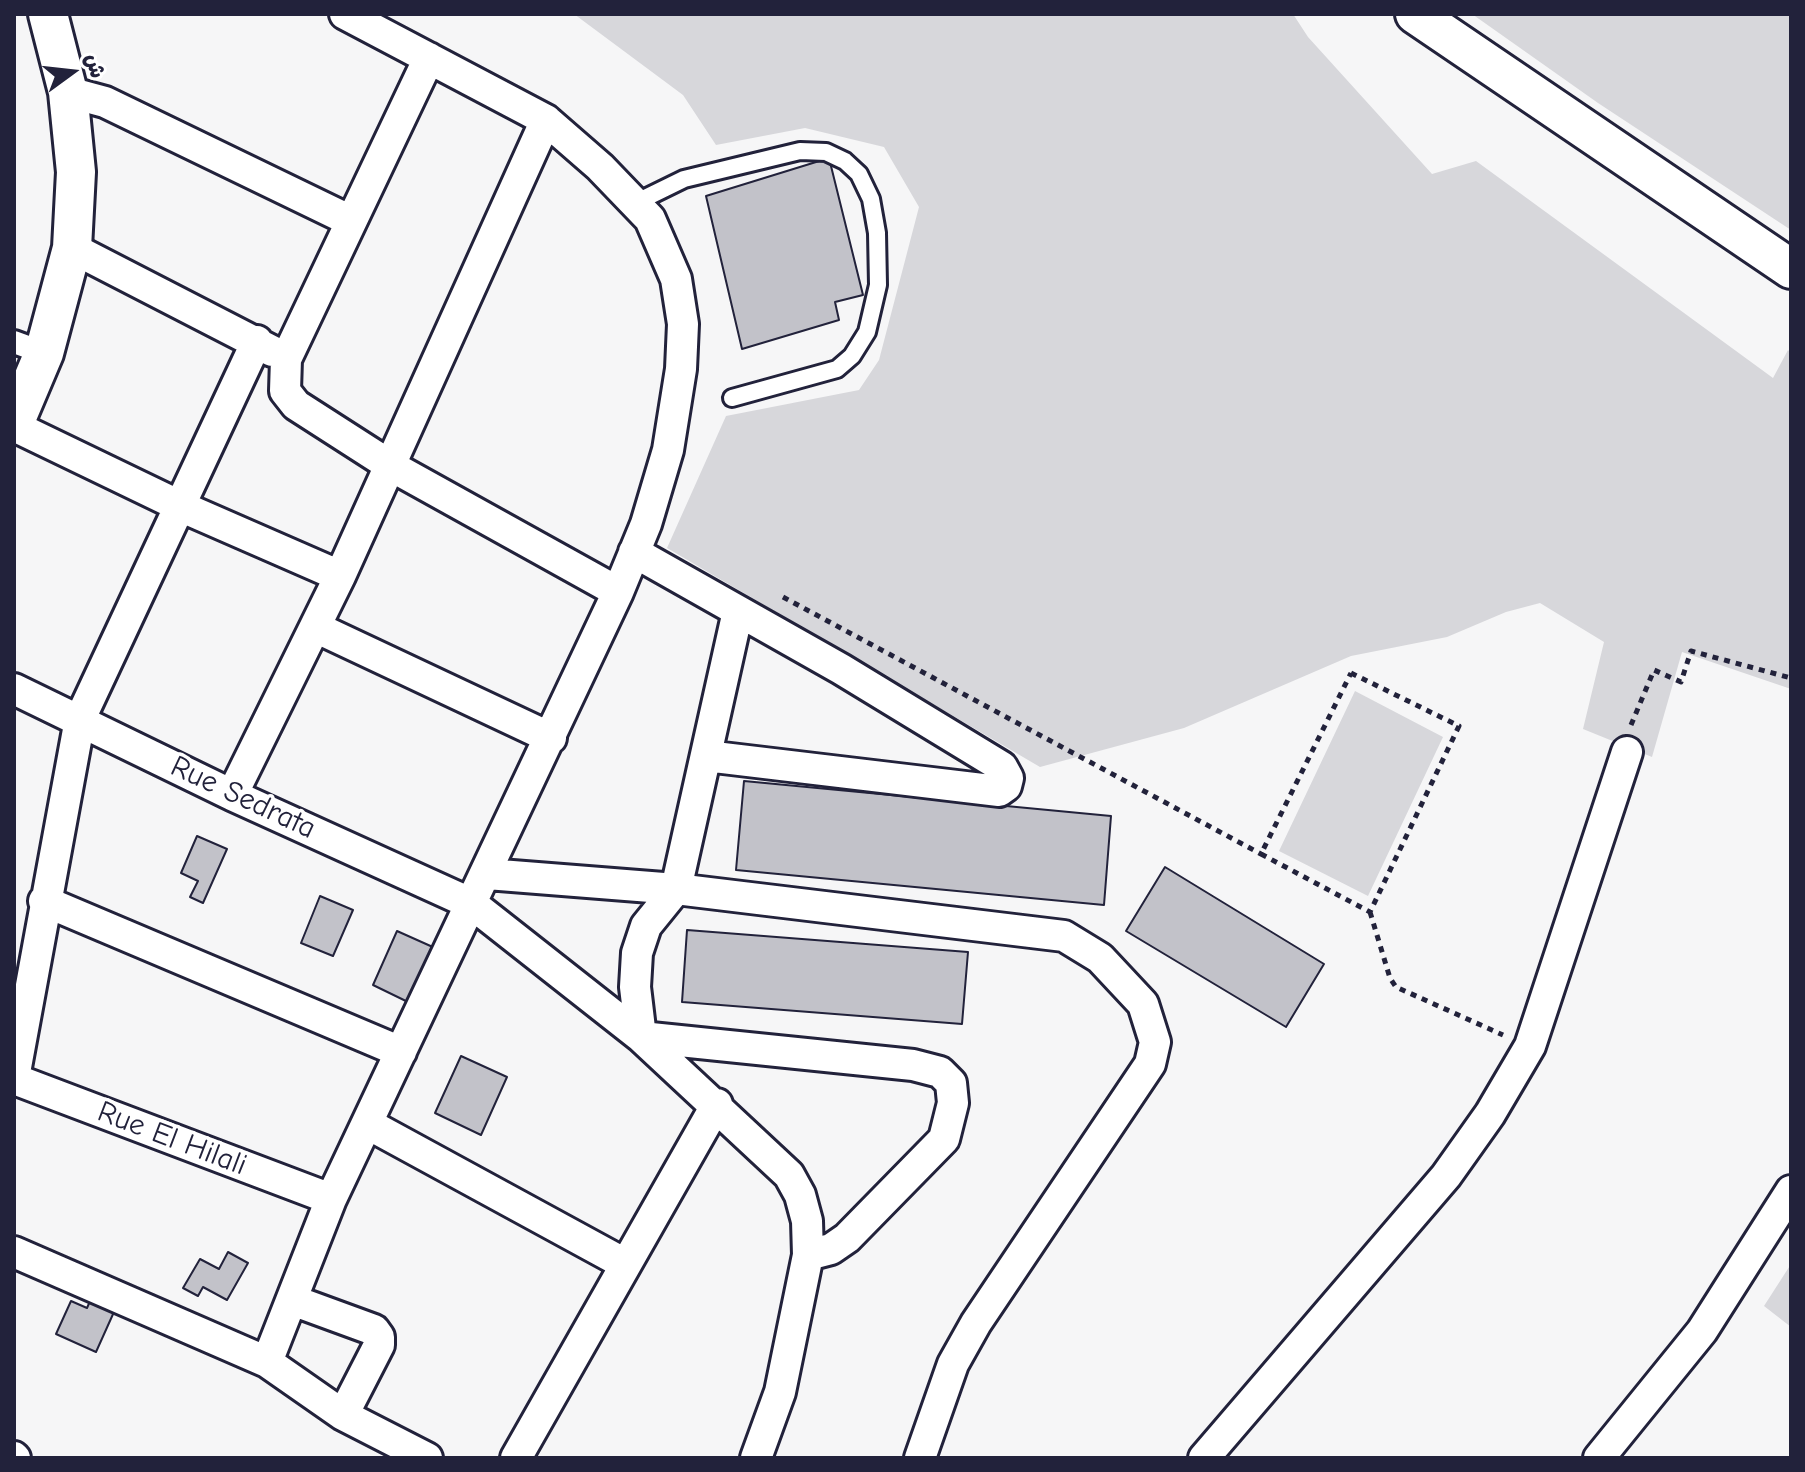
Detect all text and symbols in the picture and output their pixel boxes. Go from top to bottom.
north arrow [32,32,112,112]
text: ش [79,51,111,81]
street label: Rue Sedrata [165,749,321,847]
street label: Rue El Hilali [92,1094,252,1184]

